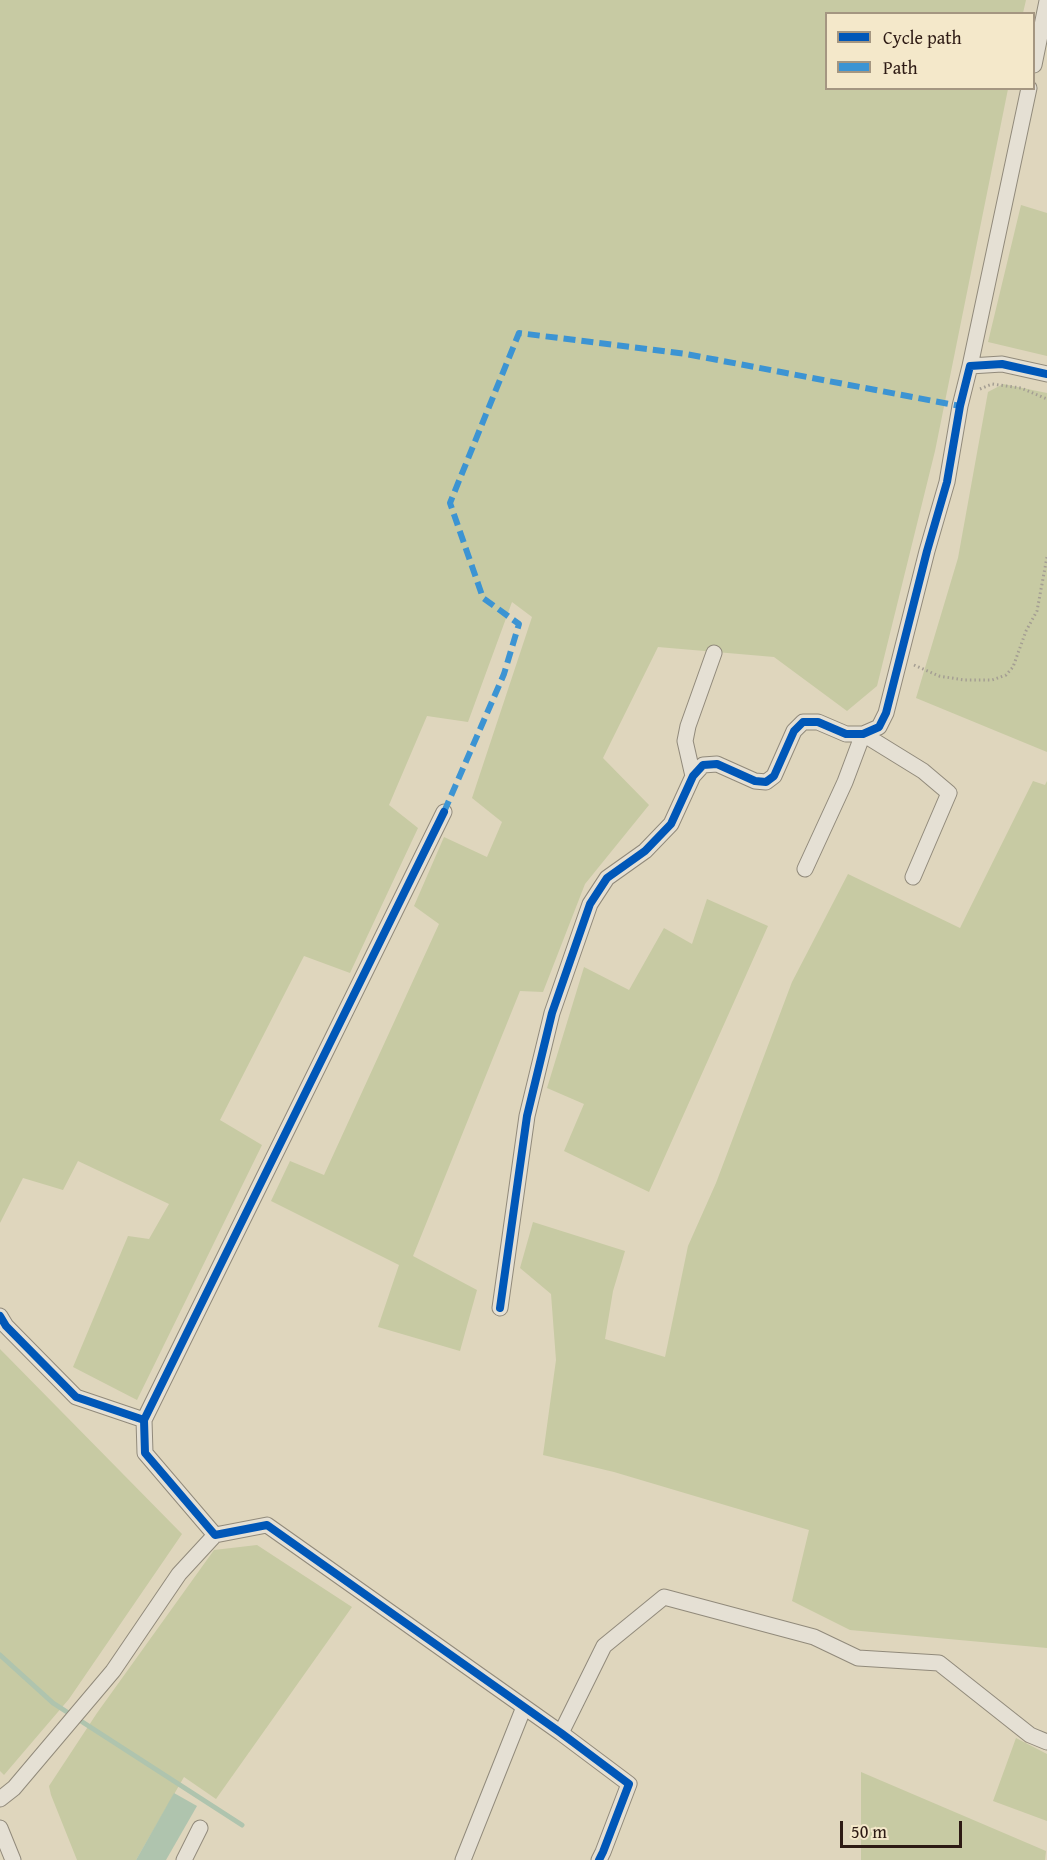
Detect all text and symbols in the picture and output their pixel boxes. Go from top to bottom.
legend [825,12,1035,90]
text: Cycle path [883,24,962,51]
text: Path [883,54,918,81]
scale bar [843,1809,964,1847]
text: 50 m [851,1818,887,1845]

